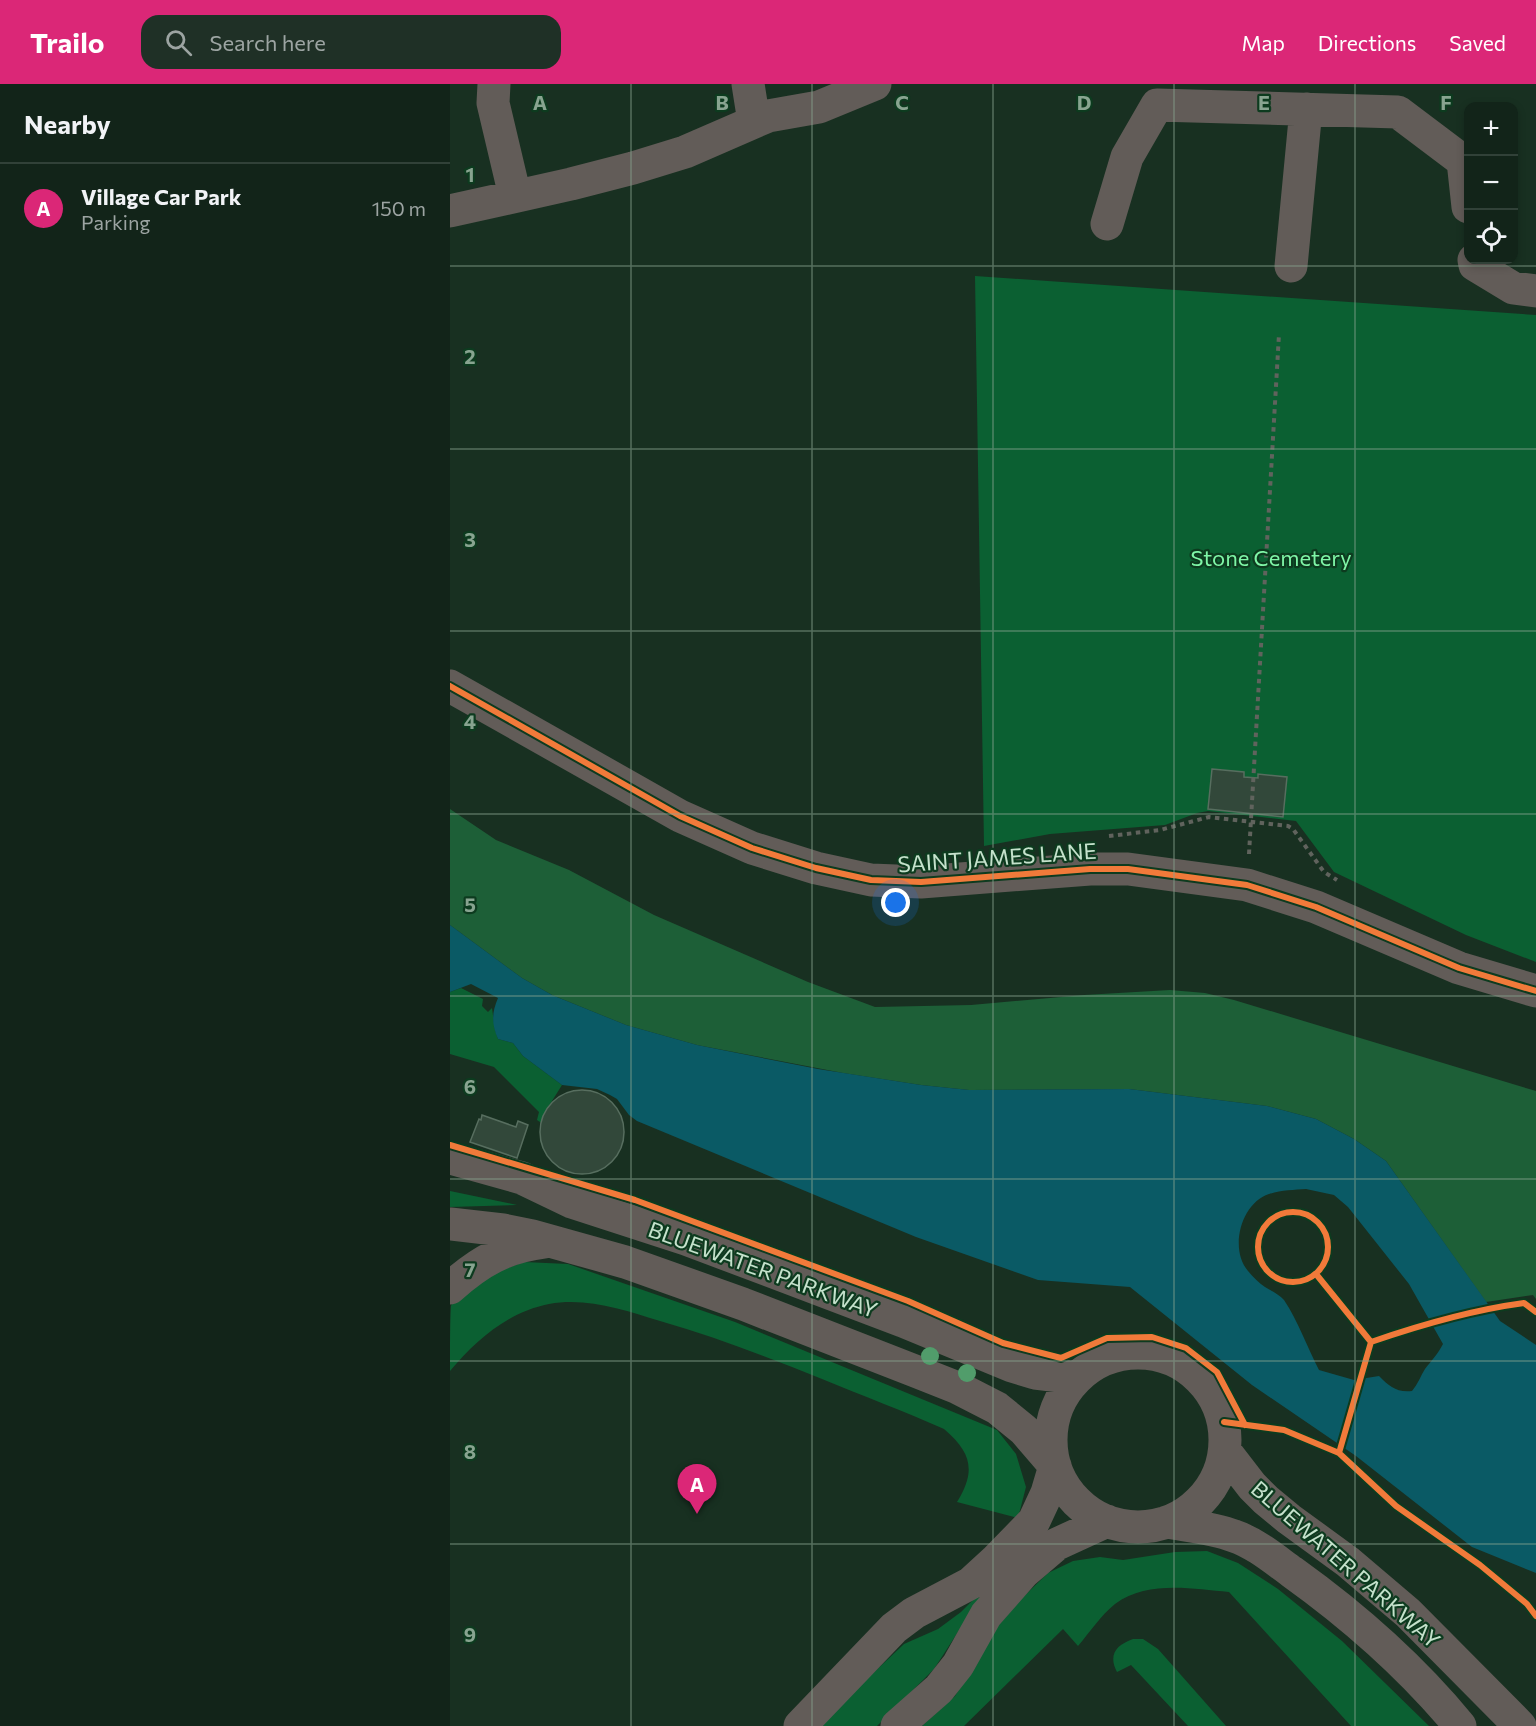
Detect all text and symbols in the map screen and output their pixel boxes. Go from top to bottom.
search box [141,15,561,69]
text: Trailo [30,25,105,59]
icon: search [162,26,195,59]
text: Search here [210,29,326,56]
text: Map [1242,30,1285,55]
text: Directions [1318,30,1416,55]
text: Saved [1449,30,1506,55]
text: A [533,90,547,114]
text: B [715,90,729,114]
text: C [895,90,909,114]
text: D [1077,90,1091,114]
text: E [1258,90,1270,114]
text: F [1440,90,1452,114]
map controls [1464,102,1518,264]
button: + [1464,102,1518,156]
text: Nearby [24,108,111,139]
button: − [1464,156,1518,210]
text: 1 [465,162,475,186]
text: Village Car Park [81,183,241,210]
text: A [36,196,51,220]
text: 150 m [372,196,426,220]
text: Parking [81,210,150,234]
button: locate [1464,210,1518,264]
text: 2 [464,344,476,368]
text: 3 [464,527,476,551]
park label: Stone Cemetery [1190,544,1352,571]
text: 4 [464,709,476,733]
street label: SAINT JAMES LANE [897,837,1097,877]
your location [881,888,910,917]
text: 5 [464,892,476,916]
text: 6 [464,1074,476,1098]
street label: BLUEWATER PARKWAY [645,1215,881,1323]
text: 7 [465,1257,476,1281]
text: 8 [464,1439,476,1463]
pin: A [678,1464,716,1514]
street label: BLUEWATER PARKWAY [1246,1475,1446,1653]
text: 9 [464,1622,476,1646]

